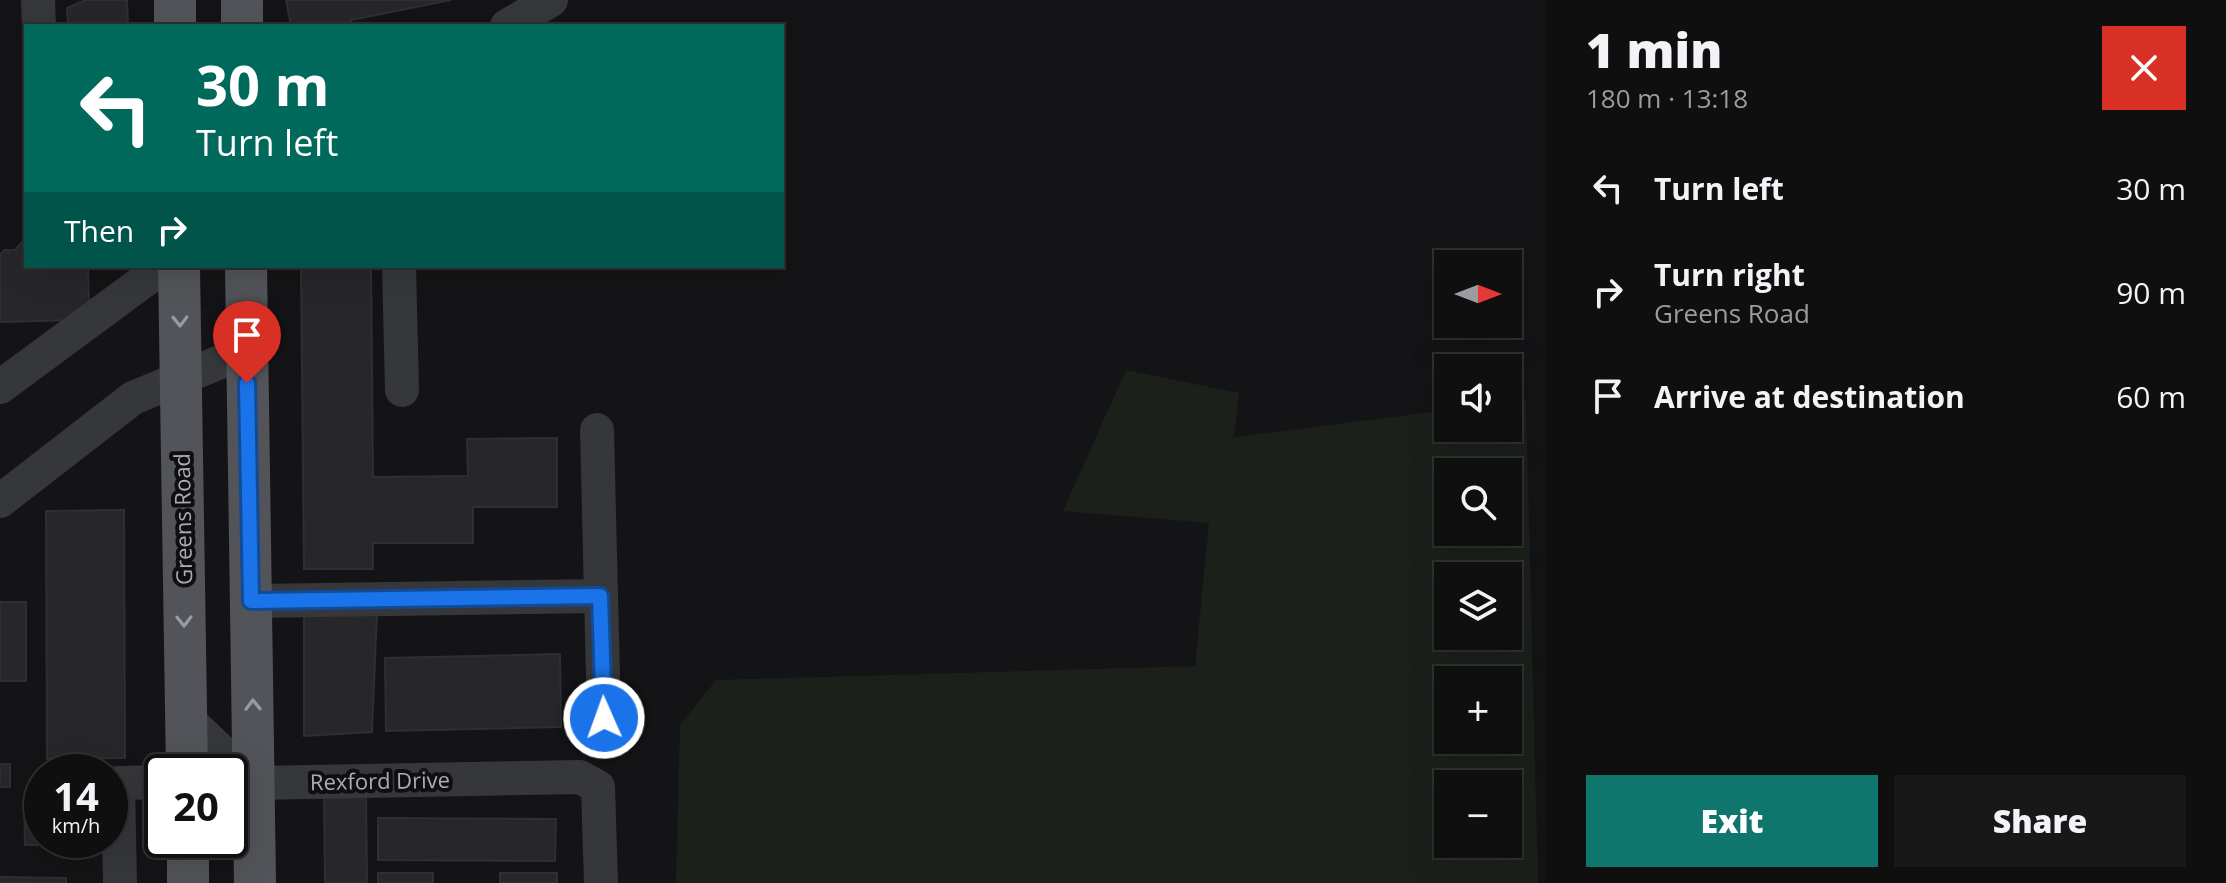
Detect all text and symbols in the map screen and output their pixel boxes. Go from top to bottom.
text: 1 min [1586,17,1722,82]
button: close [2102,26,2186,110]
text: 30 m [196,46,330,122]
icon: left [64,56,168,160]
text: 180 m · 13:18 [1586,80,1748,116]
text: Turn left [196,118,338,167]
icon: left [1586,166,1630,210]
text: Turn left [1654,168,1784,209]
text: 30 m [2116,168,2186,209]
icon: right [150,208,194,252]
text: Then [64,210,134,251]
north arrow [1434,250,1522,338]
map controls [1434,250,1522,858]
text: Turn right [1654,254,1805,295]
icon: right [1586,270,1630,314]
text: 90 m [2116,272,2186,313]
text: Greens Road [1654,295,1810,331]
pin [213,301,281,383]
icon: arrive [225,313,269,357]
one-way arrow [171,315,188,328]
button: sound [1434,354,1522,442]
icon: arrive [1586,374,1630,418]
text: Arrive at destination [1654,376,1965,417]
text: 60 m [2116,376,2186,417]
street label: Greens Road [166,453,198,585]
button: search [1434,458,1522,546]
button: layers [1434,562,1522,650]
one-way arrow [175,615,193,628]
button: + [1434,666,1522,754]
position arrow [562,676,646,760]
one-way arrow [245,698,262,711]
speed limit sign: 20 [144,754,248,858]
street label: Rexford Drive [310,764,450,796]
text: 14 [53,768,99,823]
button: − [1434,770,1522,858]
button: Exit [1586,775,1878,867]
button: Share [1894,775,2186,867]
text: km/h [52,812,100,839]

